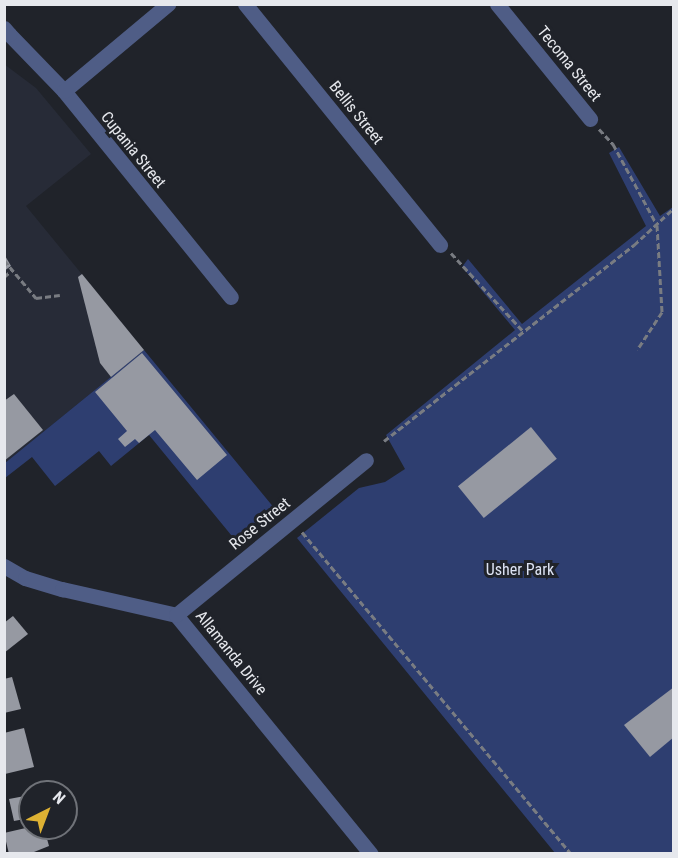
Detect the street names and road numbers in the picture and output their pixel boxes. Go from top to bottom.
street label: Tecoma Street [533,22,605,106]
street label: Bellis Street [325,78,387,148]
street label: Cupania Street [96,108,170,192]
street label: Rose Street [226,494,294,554]
street label: Allamanda Drive [191,607,271,699]

